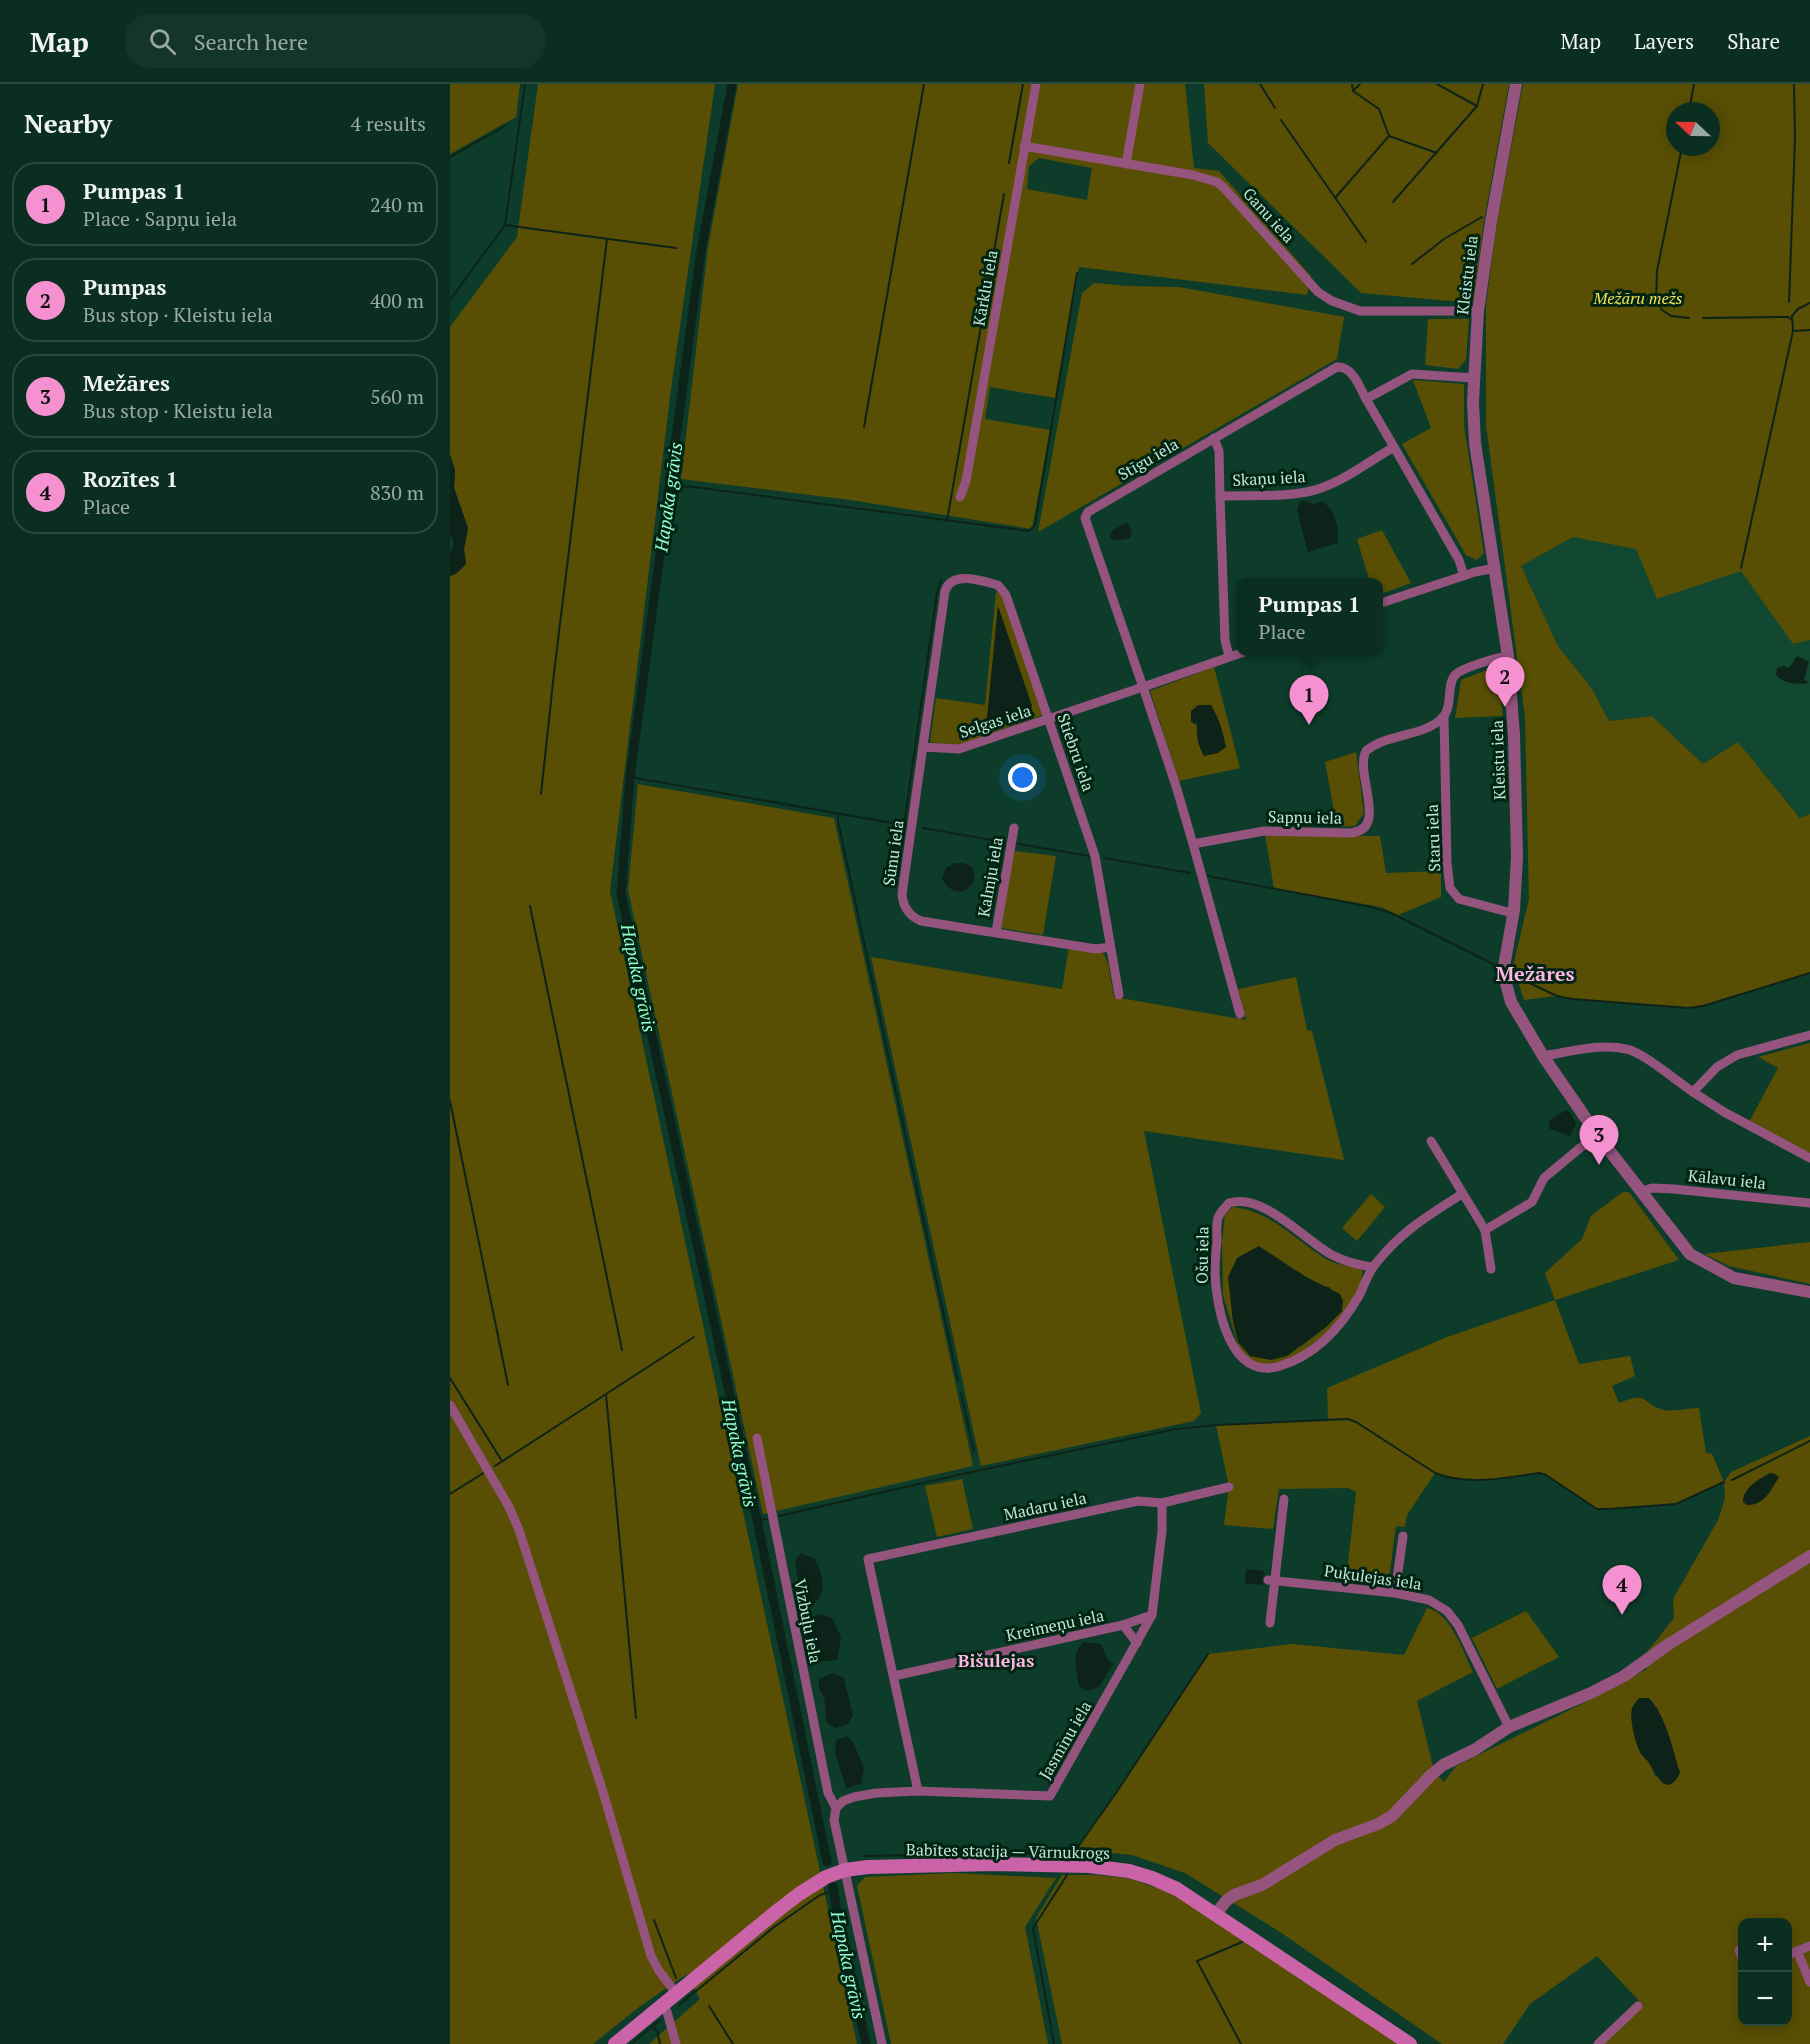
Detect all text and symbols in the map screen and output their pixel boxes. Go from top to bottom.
search box [125,14,545,68]
text: Map [30,23,89,60]
icon: search [146,25,179,58]
text: Search here [194,27,308,56]
text: Map [1560,27,1601,55]
text: Layers [1634,27,1694,55]
text: Share [1727,27,1780,55]
north arrow [1666,102,1720,156]
text: Nearby [24,106,112,140]
text: 4 results [351,110,426,137]
text: Pumpas 1 [83,176,185,205]
street label: Ganu iela [1238,183,1300,247]
text: 1 [40,191,51,218]
text: 240 m [370,191,424,218]
text: Place · Sapņu iela [83,205,237,232]
street label: Kleistu iela [1451,234,1483,316]
street label: Kārklu iela [968,248,1002,328]
text: Pumpas [83,272,167,301]
text: 2 [40,287,51,314]
text: 400 m [370,287,424,314]
park label: Mežāru mežs [1593,287,1683,309]
text: Bus stop · Kleistu iela [83,301,273,328]
text: Mežāres [83,368,170,397]
text: 3 [40,383,51,410]
text: 560 m [370,383,424,410]
text: Bus stop · Kleistu iela [83,397,273,424]
street label: Stīgu iela [1114,433,1182,485]
water label: Hapaka grāvis [648,441,688,554]
text: Rozītes 1 [83,464,178,493]
street label: Skaņu iela [1232,465,1306,491]
text: 4 [40,479,51,506]
text: 830 m [370,479,424,506]
text: Place [83,493,130,520]
popup [1236,578,1383,656]
text: Pumpas 1 [1259,589,1360,618]
text: Place [1259,618,1306,645]
pin: 2 [1486,658,1524,707]
pin: 1 [1290,676,1328,725]
street label: Selgas iela [956,699,1034,743]
street label: Stiebru iela [1052,710,1100,794]
street label: Kleistu iela [1486,720,1510,800]
your location [1008,763,1037,792]
street label: Staru iela [1421,804,1445,872]
street label: Sapņu iela [1268,805,1342,829]
street label: Sūnu iela [878,819,908,887]
street label: Kalmju iela [972,835,1008,919]
water label: Hapaka grāvis [616,921,662,1034]
district label: Mežāres [1495,960,1575,987]
pin: 3 [1580,1116,1618,1165]
street label: Kālavu iela [1687,1164,1767,1194]
street label: Ošu iela [1190,1226,1214,1284]
water label: Hapaka grāvis [717,1396,763,1509]
street label: Madaru iela [1002,1487,1088,1525]
street label: Puķulejas iela [1323,1559,1423,1595]
pin: 4 [1602,1566,1642,1615]
street label: Vizbuļu iela [789,1577,827,1665]
street label: Kreimeņu iela [1004,1604,1106,1646]
district label: Bišulejas [958,1648,1034,1672]
street label: Jasmīnu iela [1034,1697,1096,1783]
street label: Babītes stacija — Vārnukrogs [906,1838,1110,1864]
water label: Hapaka grāvis [826,1908,872,2021]
map controls [1738,1918,1792,2026]
button: + [1738,1918,1792,1972]
button: − [1738,1972,1792,2026]

